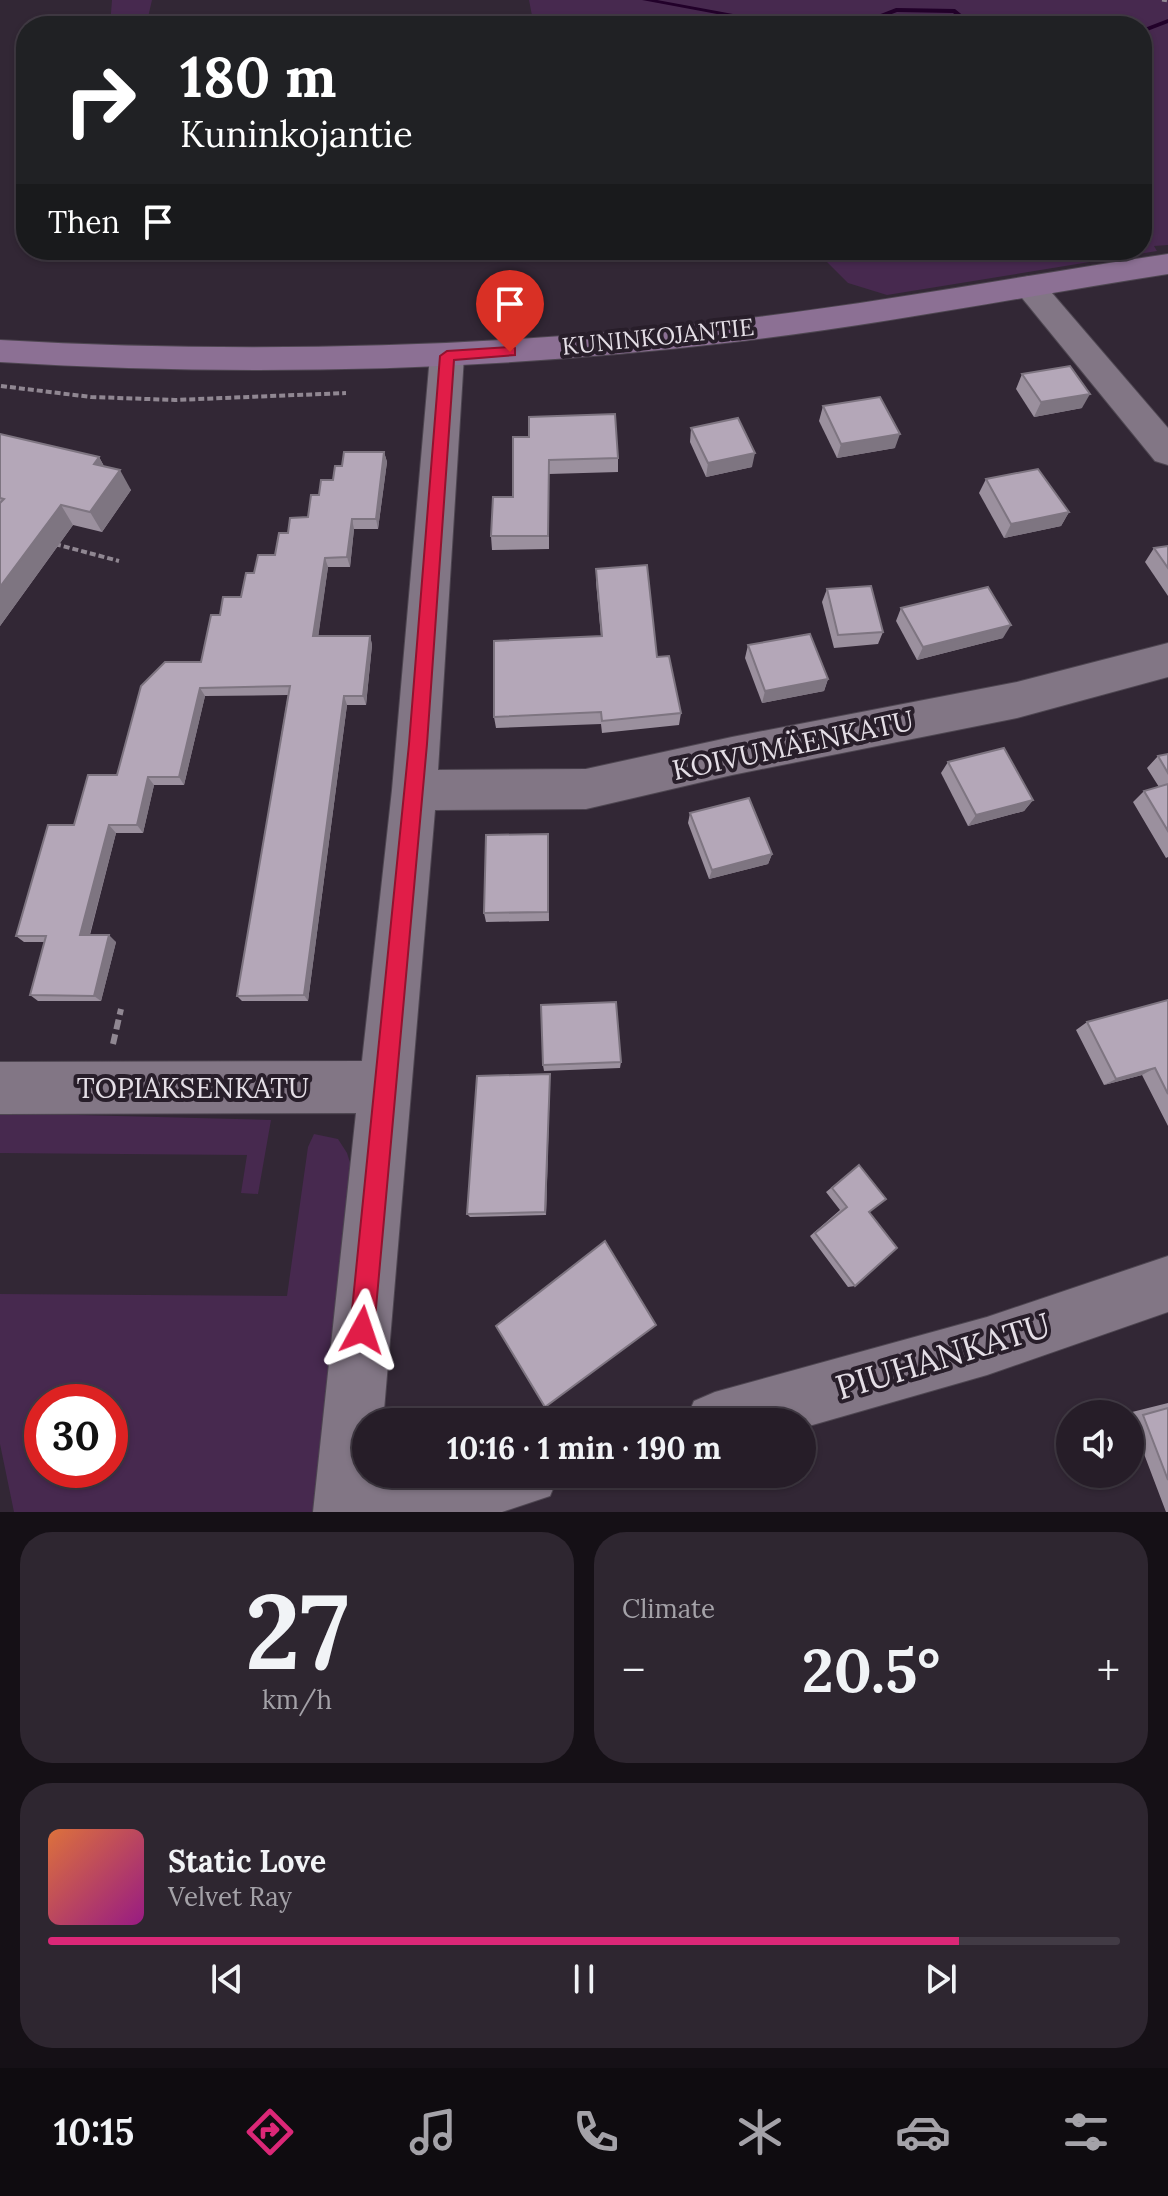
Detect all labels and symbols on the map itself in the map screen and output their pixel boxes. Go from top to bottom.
pin [476,270,544,352]
street label: KUNINKOJANTIE [560,311,756,362]
street label: KOIVUMÄENKATU [669,702,917,788]
street label: TOPIAKSENKATU [77,1070,309,1106]
position arrow [320,1288,404,1372]
street label: PIUHANKATU [830,1302,1055,1409]
speed limit sign: 30 [24,1384,128,1488]

